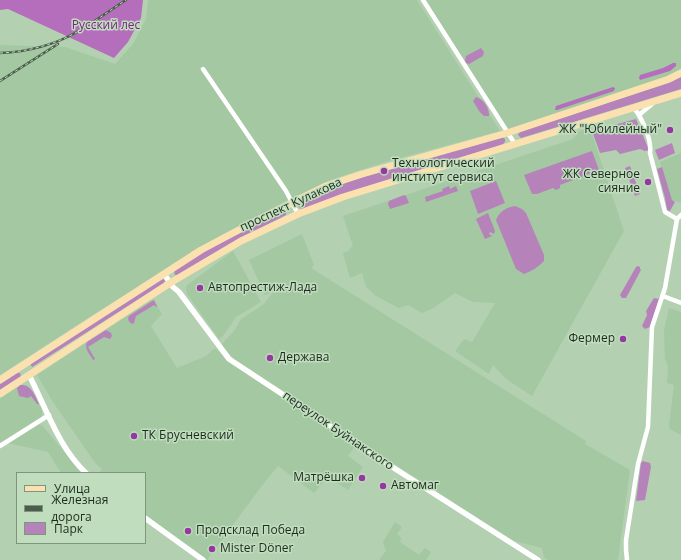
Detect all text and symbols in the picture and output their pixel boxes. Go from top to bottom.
park label: Русский лес [72,19,140,33]
place label: ЖК "Юбилейный" [559,123,662,137]
marker: ЖК "Юбилейный" [665,125,675,135]
place label: Технологический институт сервиса [392,157,495,185]
marker: Технологический институт сервиса [379,166,389,176]
place label: ЖК Северное сияние [563,168,640,196]
street label: проспект Кулакова [238,175,344,235]
marker: ЖК Северное сияние [643,177,653,187]
place label: Автопрестиж-Лада [208,281,317,295]
marker: Автопрестиж-Лада [195,283,205,293]
place label: Фермер [568,332,615,346]
marker: Фермер [618,334,628,344]
place label: Держава [278,351,329,365]
marker: Держава [265,353,275,363]
street label: переулок Буйнакского [280,388,396,474]
place label: ТК Брусневский [142,429,234,443]
marker: ТК Брусневский [129,431,139,441]
place label: Матрёшка [293,471,354,485]
legend [16,472,146,544]
marker: Матрёшка [357,473,367,483]
place label: Автомаг [391,479,439,493]
text: Улица [54,480,90,497]
marker: Автомаг [378,481,388,491]
text: Железная дорога [51,491,108,525]
text: Парк [54,520,83,537]
place label: Продсклад Победа [196,524,305,538]
marker: Продсклад Победа [183,526,193,536]
place label: Mister Döner [220,542,294,556]
marker: Mister Döner [207,544,217,554]

